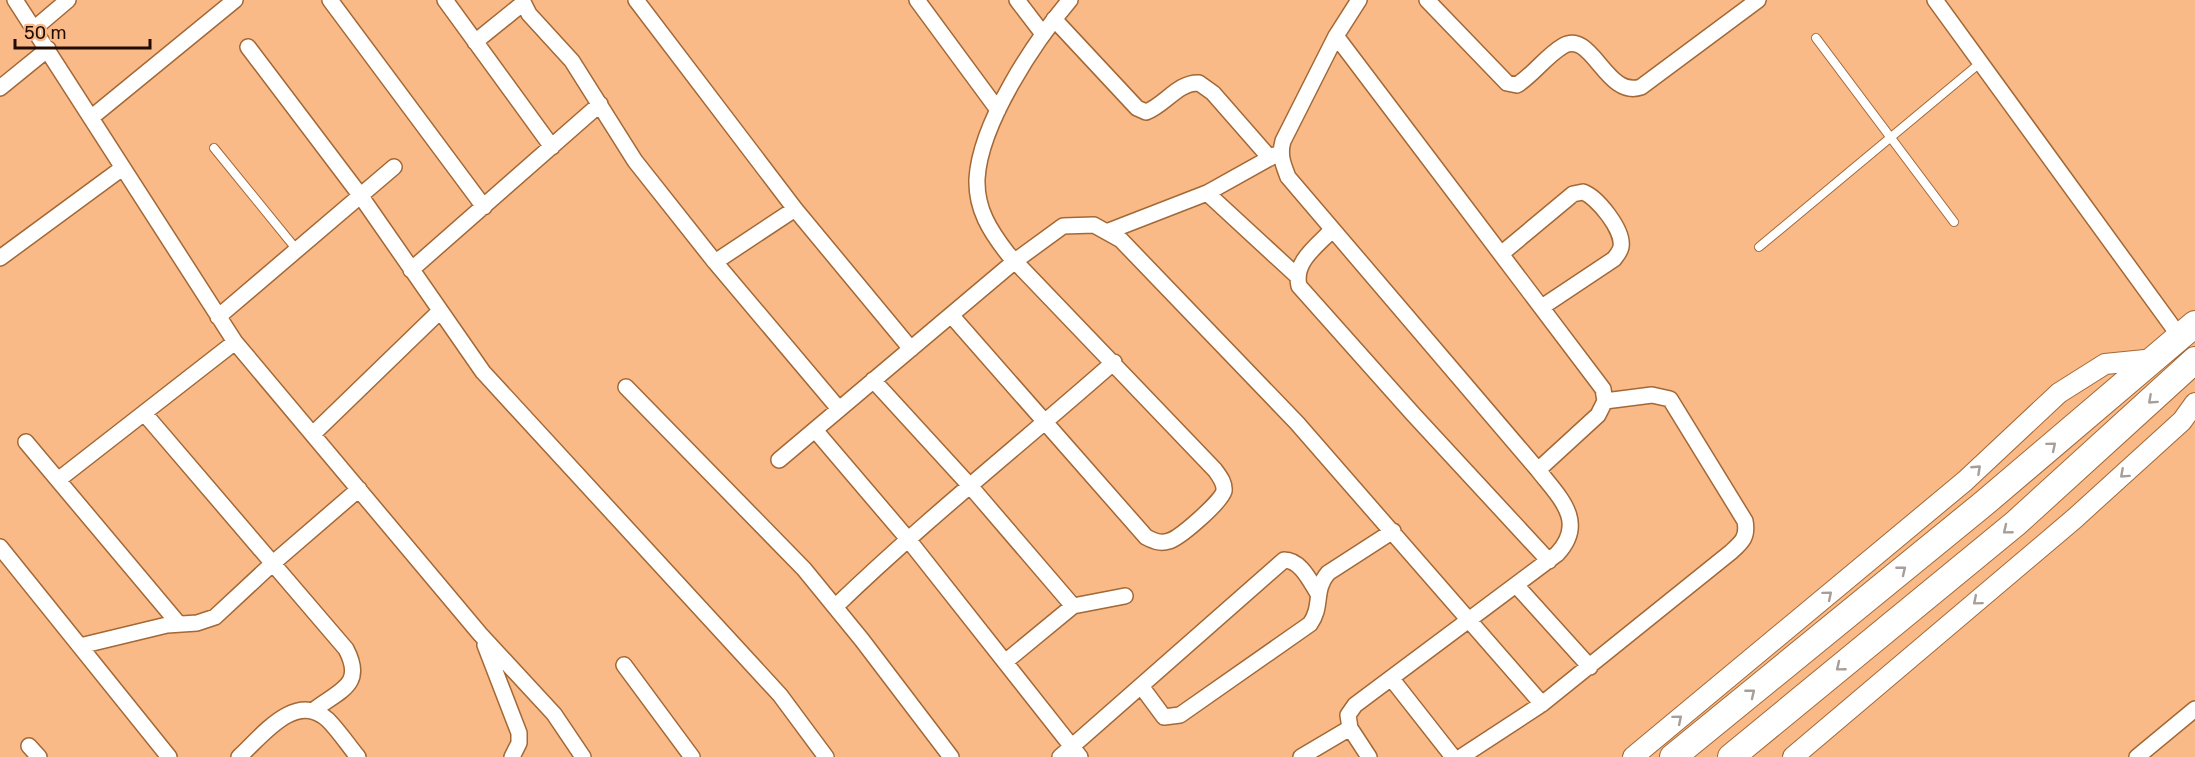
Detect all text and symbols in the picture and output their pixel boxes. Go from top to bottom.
scale bar [15,12,150,50]
text: 50 m [24,22,67,44]
one-way arrow [2148,393,2158,404]
one-way arrow [2045,442,2056,453]
one-way arrow [1970,465,1981,476]
one-way arrow [2121,467,2131,478]
one-way arrow [2003,523,2014,534]
one-way arrow [1895,566,1906,577]
one-way arrow [1821,591,1832,602]
one-way arrow [1973,594,1984,605]
one-way arrow [1836,660,1847,671]
one-way arrow [1744,690,1755,701]
one-way arrow [1671,716,1682,727]

